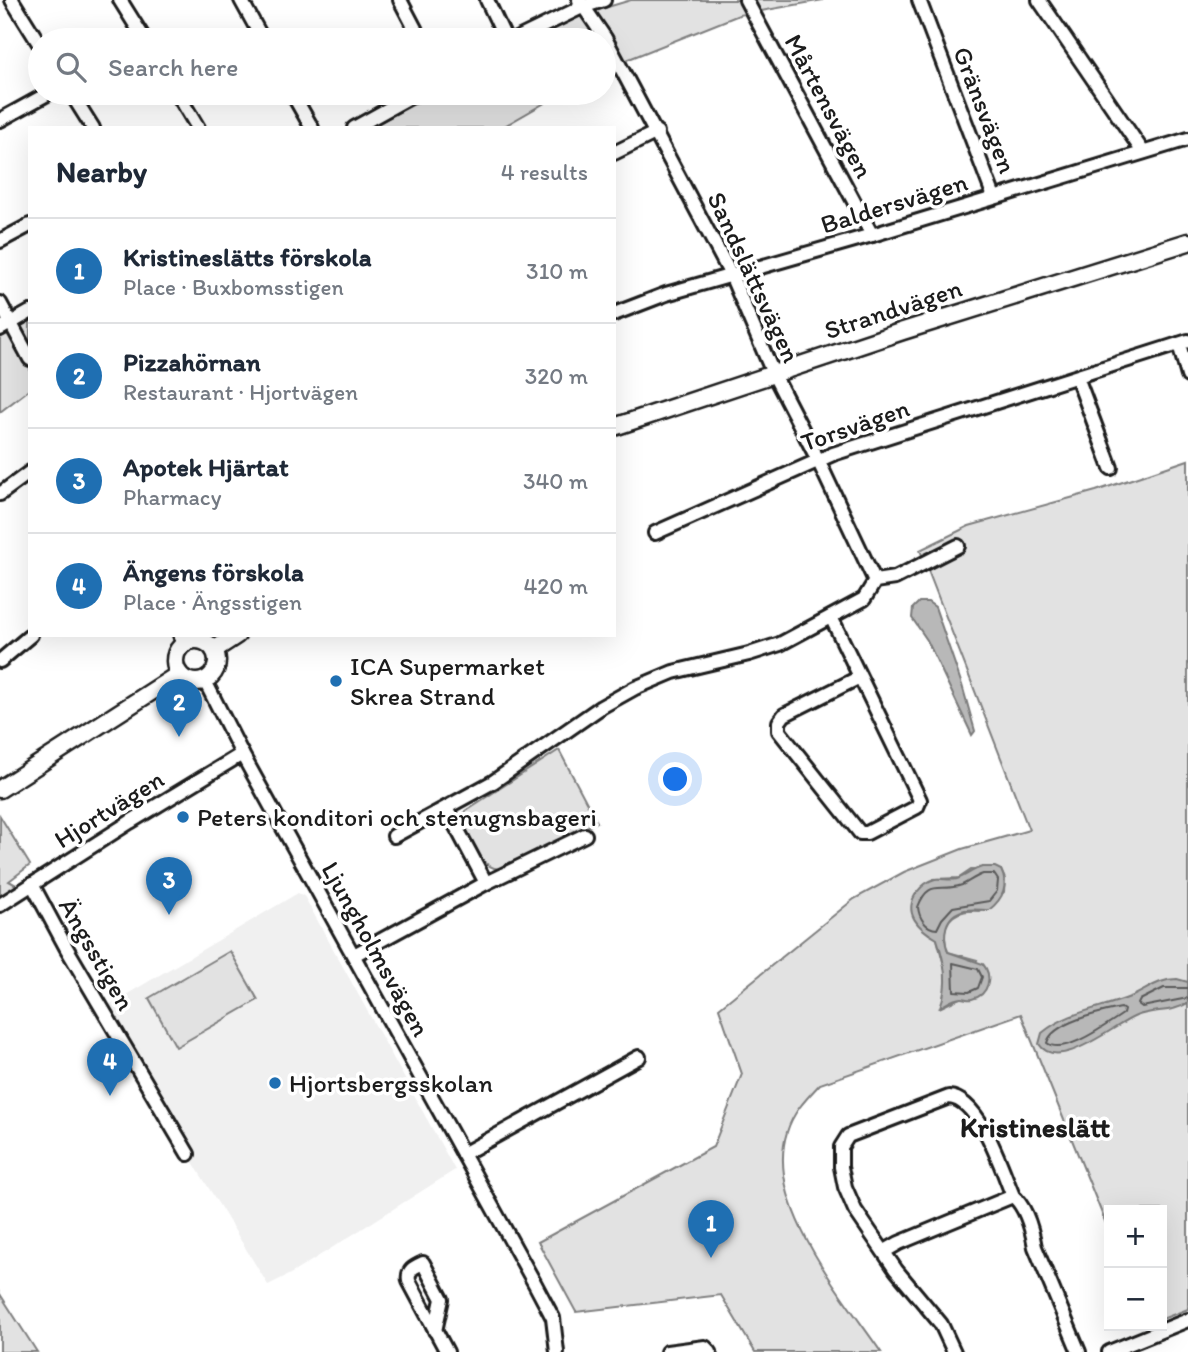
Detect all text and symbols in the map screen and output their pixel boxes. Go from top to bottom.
search box [28,28,616,105]
street label: Mårtensvägen [778,28,881,184]
street label: Gränsvägen [946,42,1024,178]
icon: search [52,48,90,86]
text: Search here [108,51,238,83]
text: Nearby [56,153,147,190]
text: 4 results [501,158,588,186]
street label: Baldersvägen [817,165,972,241]
street label: Sandslättsvägen [700,187,808,368]
text: Kristineslätts förskola [123,241,372,273]
text: 1 [74,257,84,285]
text: 310 m [526,257,588,285]
street label: Strandvägen [820,272,966,346]
text: Place · Buxbomsstigen [123,273,344,301]
text: Pizzahörnan [123,346,261,378]
text: 2 [73,362,85,390]
text: 320 m [525,362,588,390]
text: Restaurant · Hjortvägen [123,378,358,406]
street label: Torsvägen [797,392,913,458]
text: Apotek Hjärtat [123,451,289,483]
text: 3 [73,467,85,495]
text: 340 m [523,467,588,495]
text: Pharmacy [123,483,221,511]
text: Ängens förskola [123,556,304,588]
text: 4 [72,572,86,600]
text: 420 m [523,572,588,600]
text: Place · Ängsstigen [123,588,302,616]
place label: ICA Supermarket Skrea Strand [350,650,545,712]
marker: ICA Supermarket Skrea Strand [328,673,344,689]
pin: 2 [156,679,202,737]
your location [658,762,692,796]
street label: Hjortvägen [48,763,170,855]
place label: Peters konditori och stenugnsbageri [197,801,597,833]
marker: Peters konditori och stenugnsbageri [175,809,191,825]
street label: Ljungholmsvägen [315,856,437,1042]
pin: 3 [146,857,192,915]
street label: Ängsstigen [52,892,142,1016]
pin: 4 [87,1038,133,1096]
place label: Hjortsbergsskolan [289,1067,493,1099]
marker: Hjortsbergsskolan [267,1075,283,1091]
district label: Kristineslätt [960,1110,1110,1144]
pin: 1 [688,1200,734,1258]
map controls [1104,1205,1167,1331]
button: + [1104,1205,1167,1268]
button: − [1104,1268,1167,1331]

